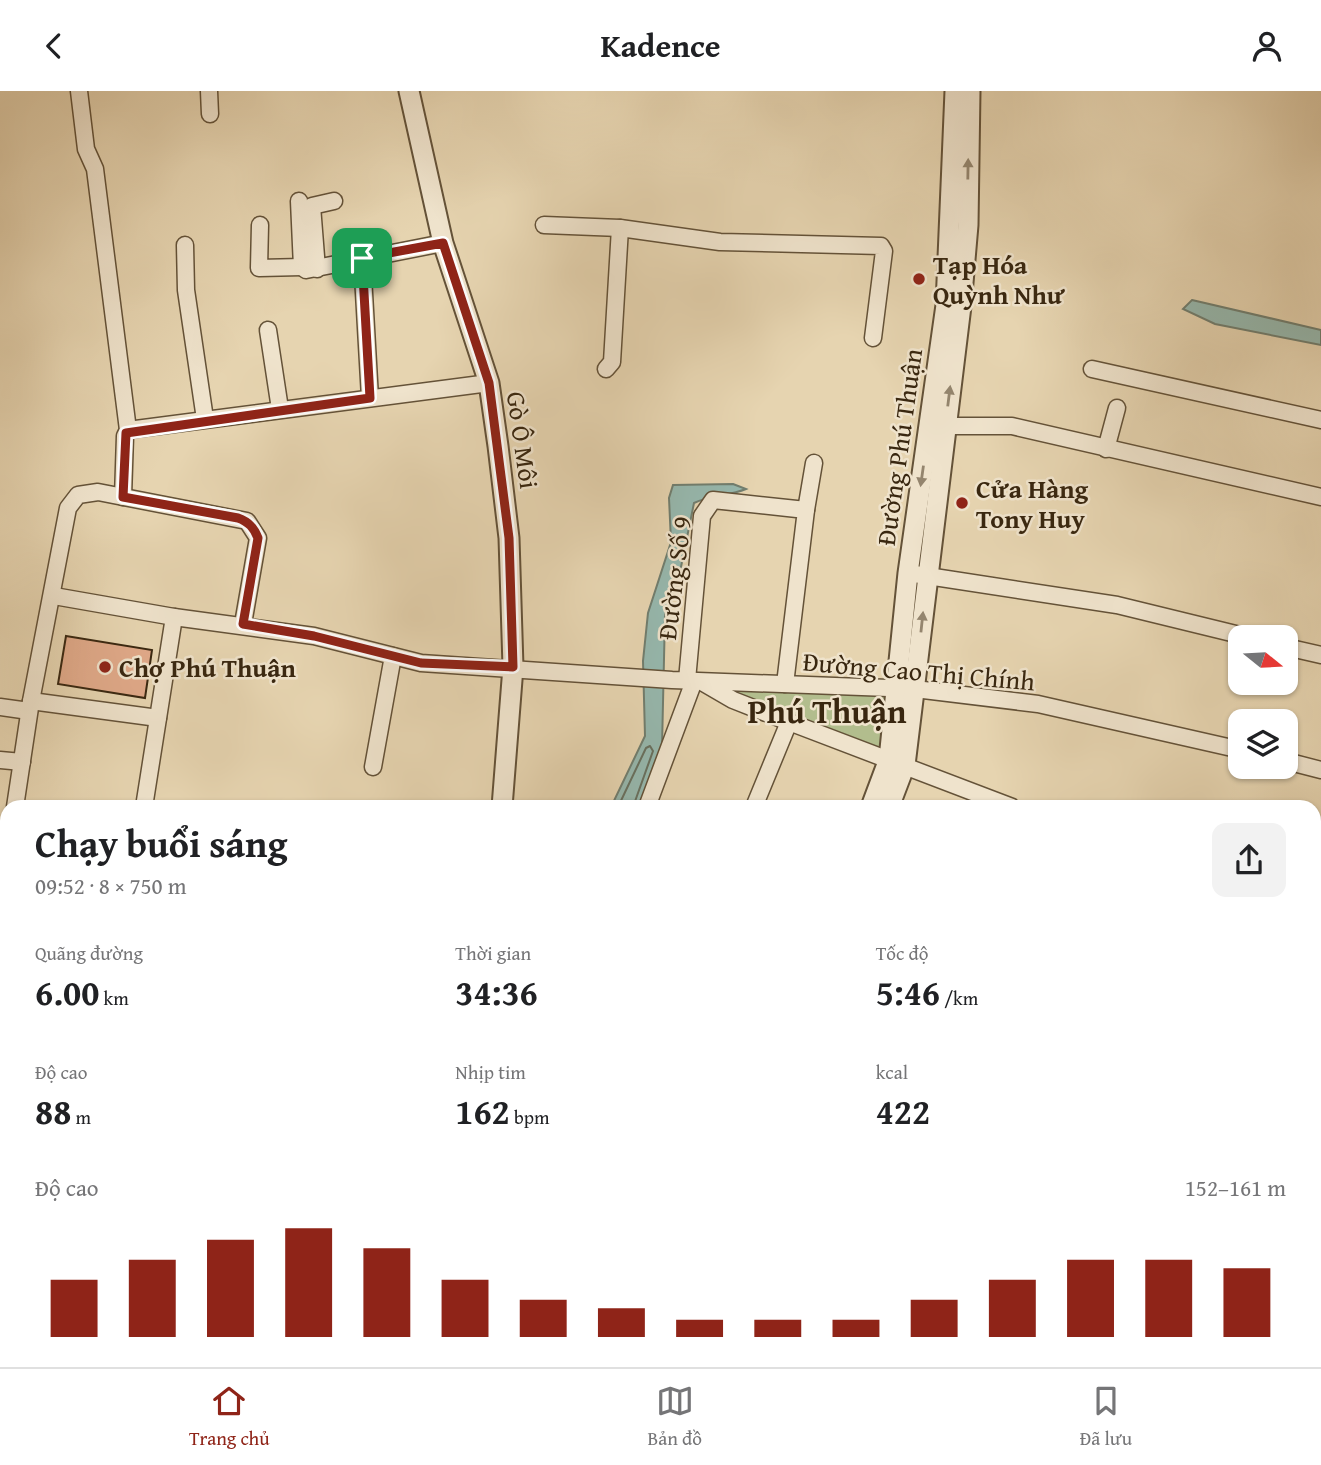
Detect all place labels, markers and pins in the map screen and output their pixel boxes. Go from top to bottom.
pin [332,228,392,288]
place label: Tạp Hóa Quỳnh Như [933,245,1066,314]
marker: Tạp Hóa Quỳnh Như [911,271,927,287]
place label: Cửa Hàng Tony Huy [976,469,1089,538]
marker: Cửa Hàng Tony Huy [954,495,970,511]
place label: Chợ Phú Thuận [119,648,297,687]
marker: Chợ Phú Thuận [97,659,113,675]

